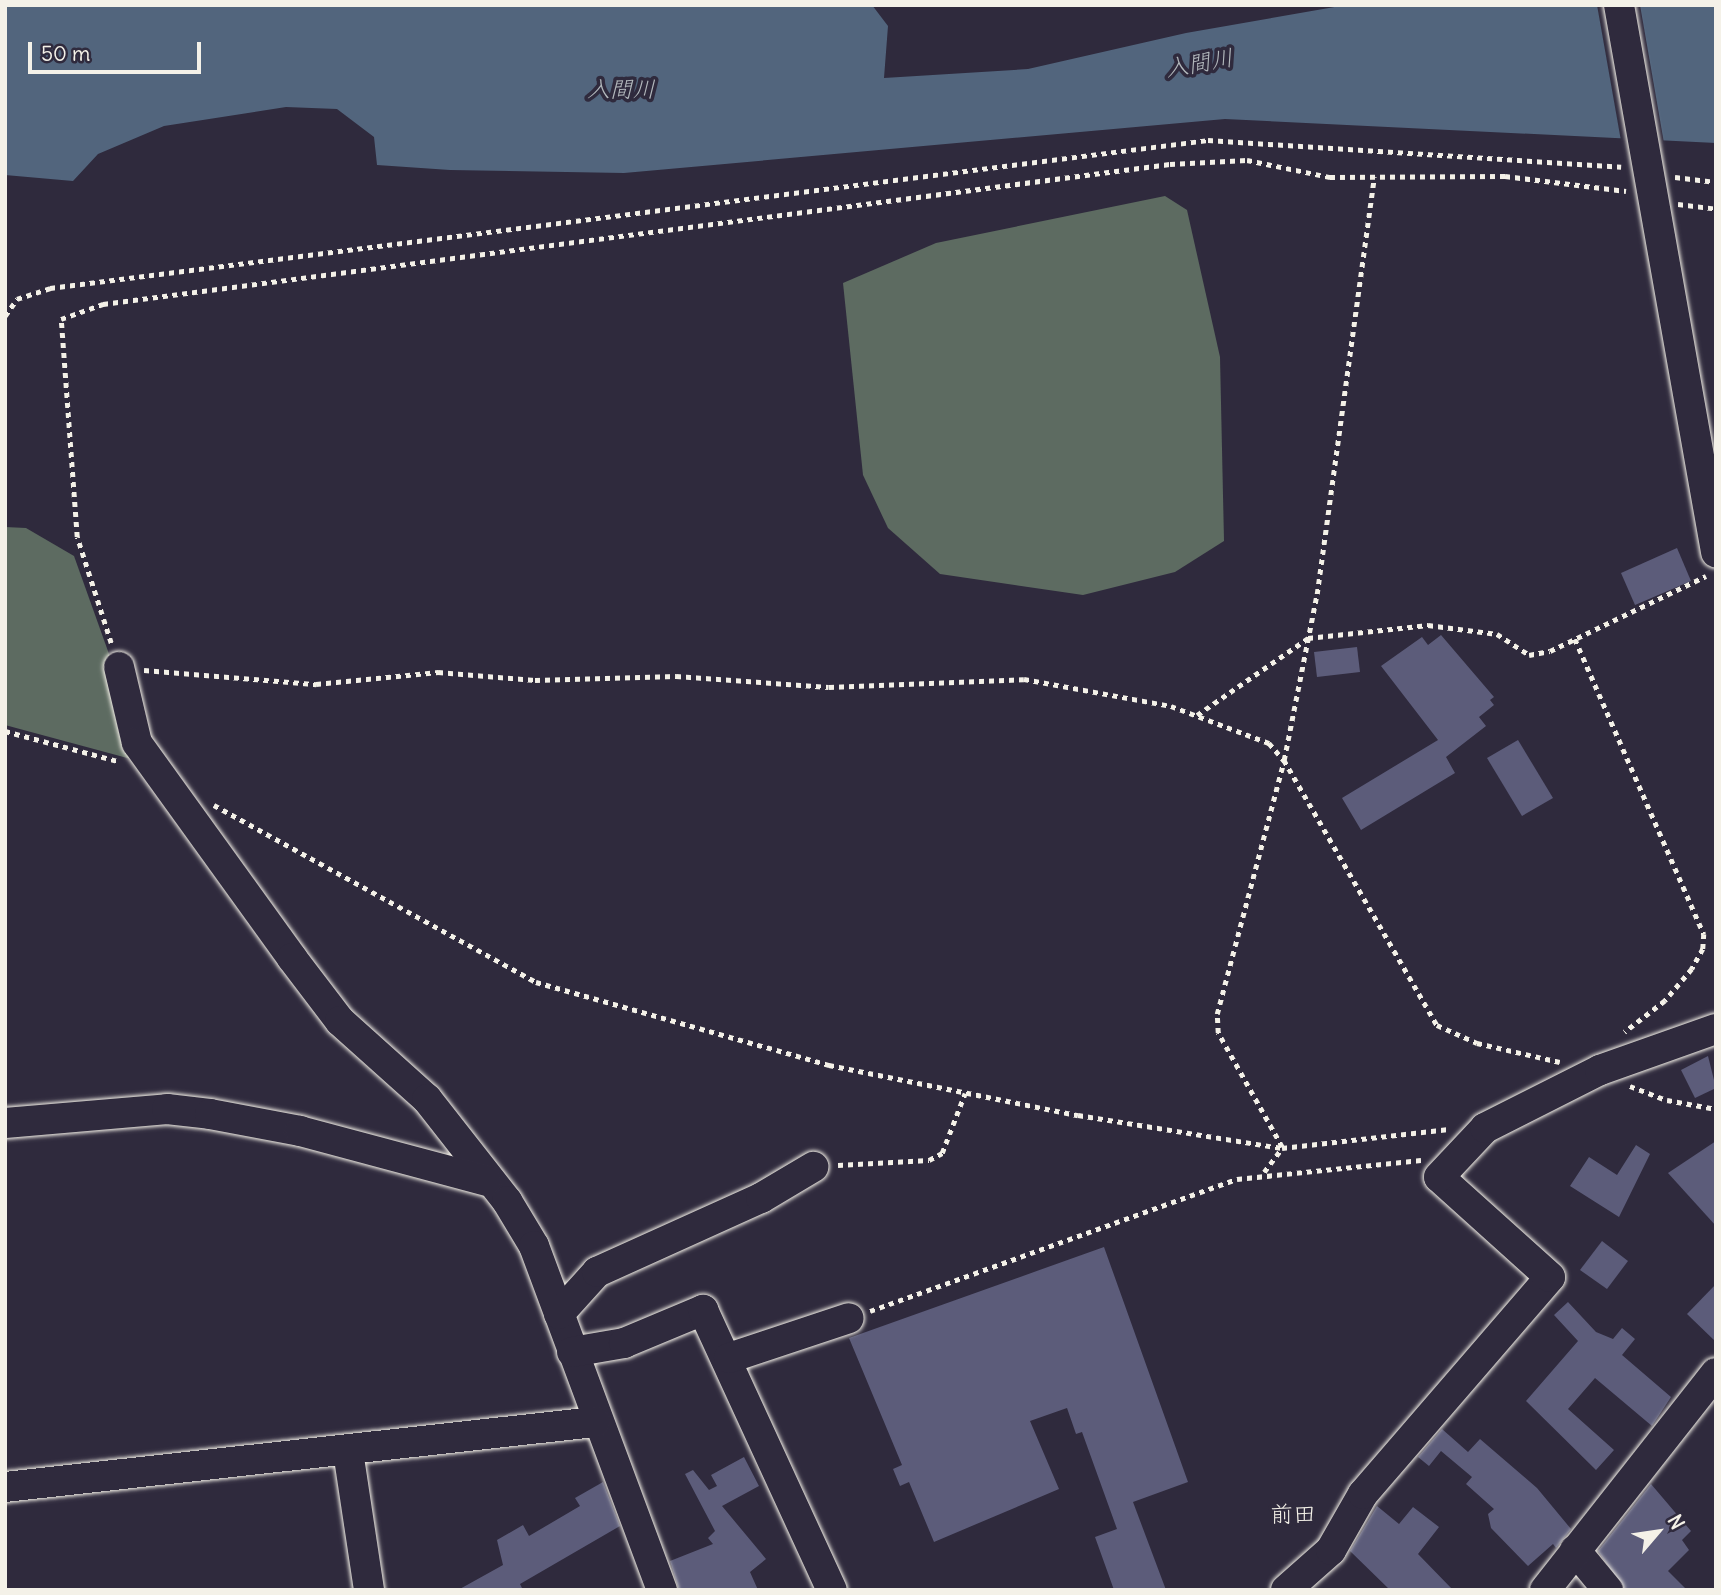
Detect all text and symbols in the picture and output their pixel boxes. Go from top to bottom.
scale bar [32,28,205,72]
text: 50 m [41,40,90,67]
water label: 入間川 [1163,43,1235,83]
water label: 入間川 [587,75,655,103]
north arrow [1623,1497,1693,1567]
district label: 前田 [1270,1500,1316,1528]
text: N [1663,1510,1690,1533]

